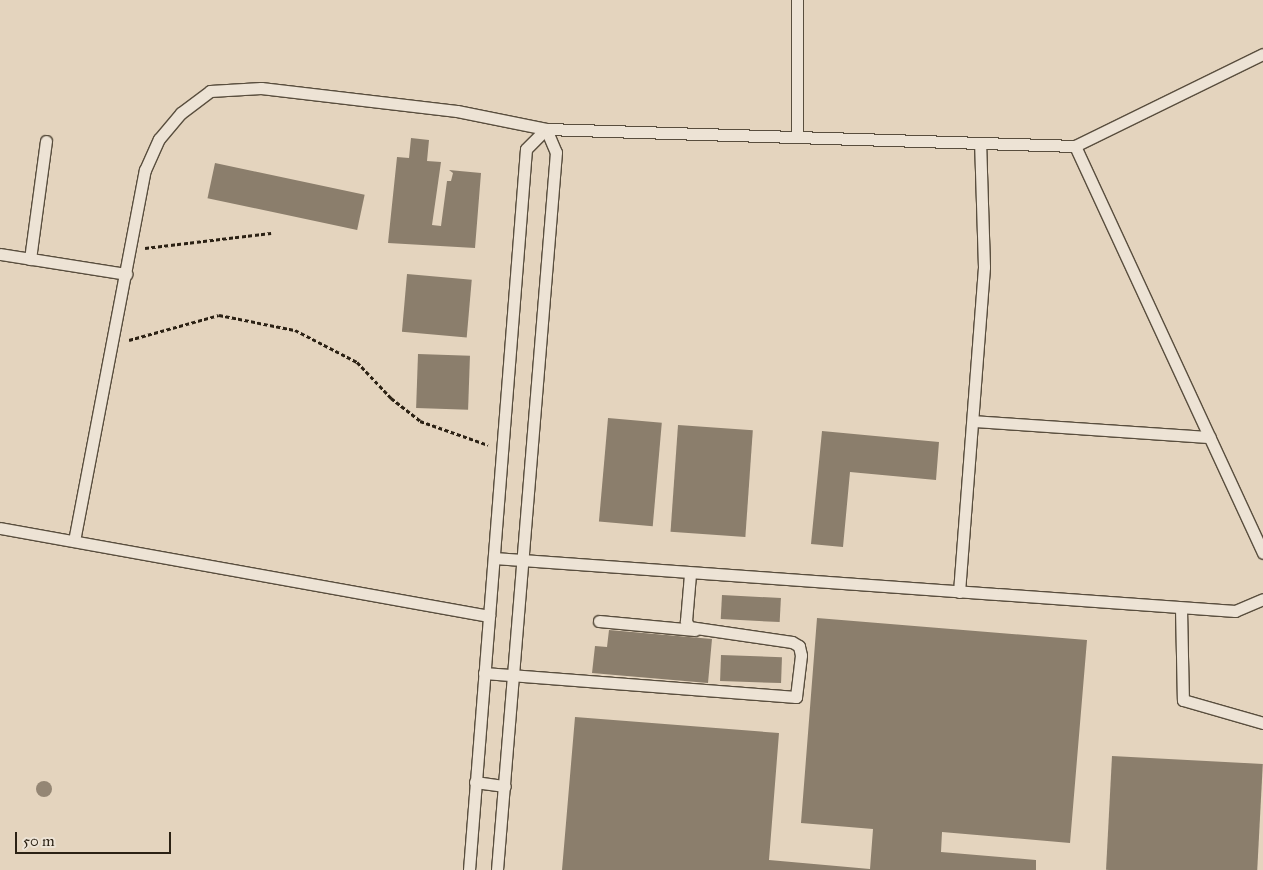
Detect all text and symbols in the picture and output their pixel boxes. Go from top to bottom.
scale bar [18,822,174,854]
text: 50 m [23,832,55,850]

